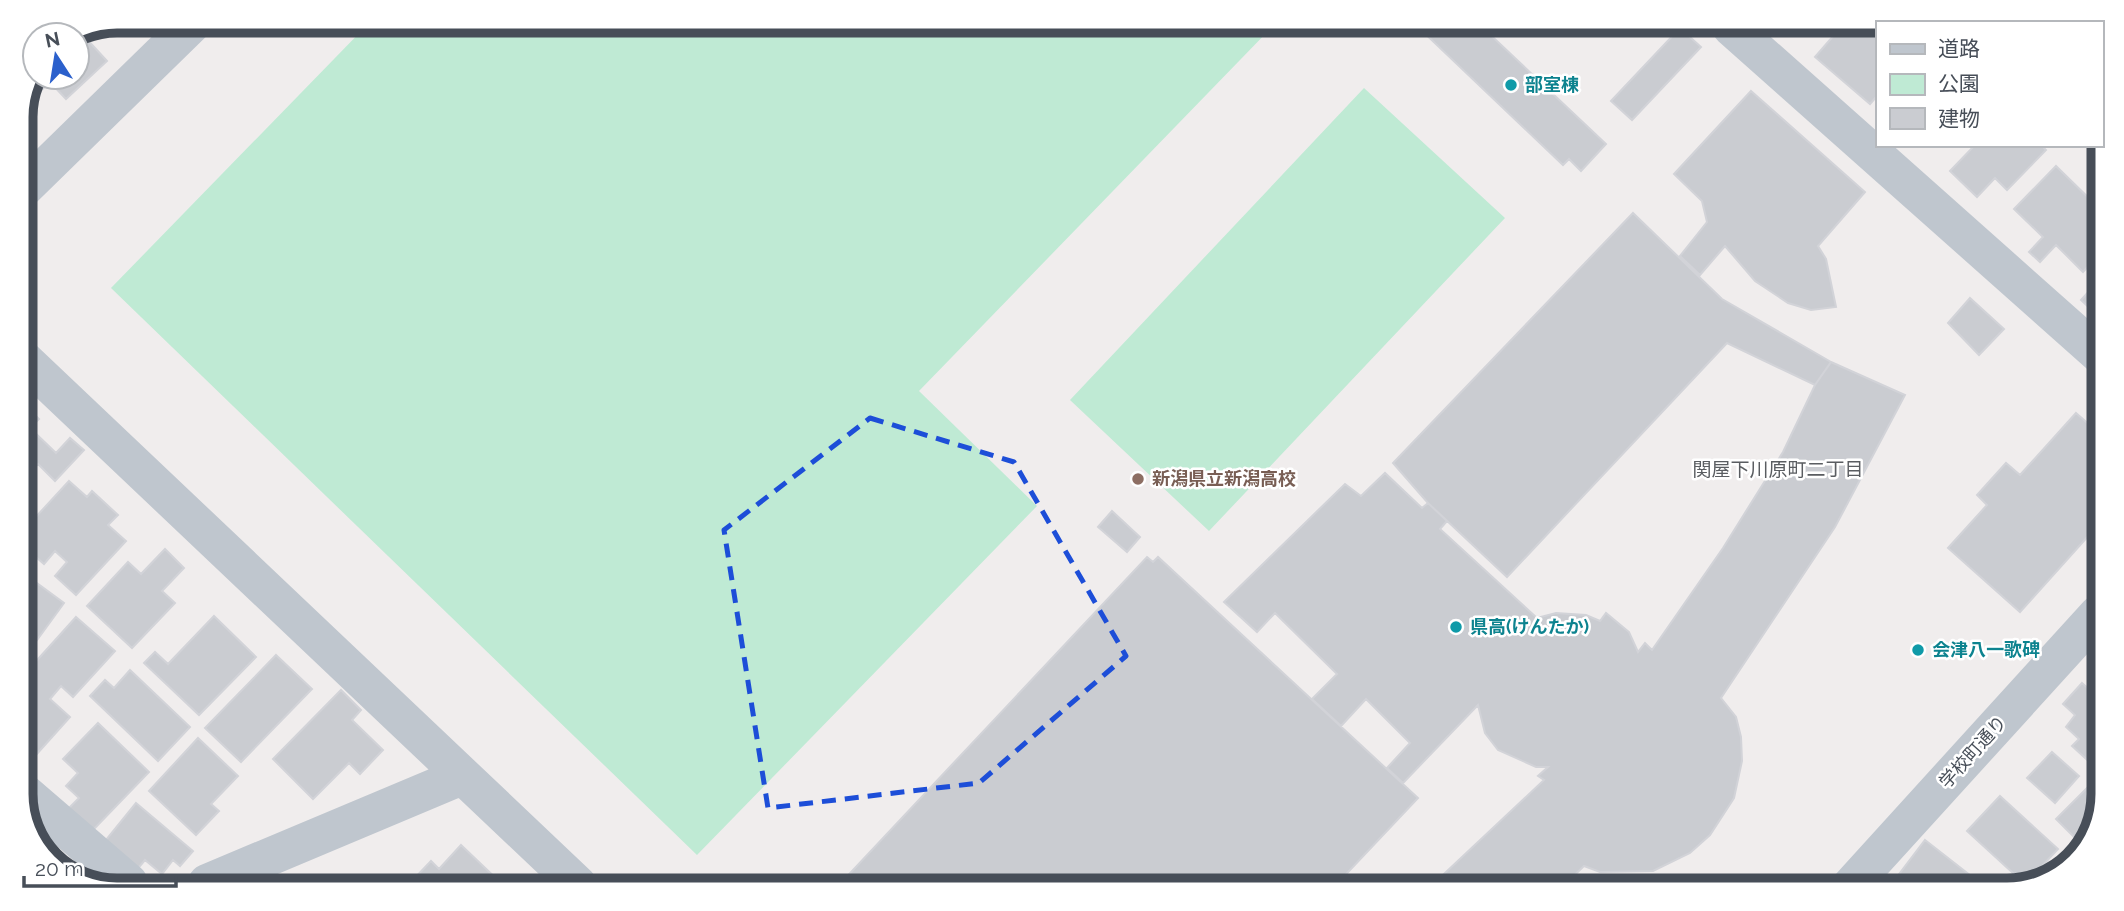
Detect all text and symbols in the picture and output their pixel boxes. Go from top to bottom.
north arrow [21,21,91,91]
legend [1876,21,2103,147]
text: N [43,27,62,52]
text: 道路 [1938,36,1980,61]
text: 公園 [1938,71,1980,96]
place label: 部室棟 [1525,74,1579,95]
marker: 部室棟 [1503,77,1519,93]
text: 建物 [1938,106,1980,131]
district label: 関屋下川原町二丁目 [1692,458,1864,480]
place label: 新潟県立新潟高校 [1152,468,1296,489]
marker: 新潟県立新潟高校 [1130,471,1146,487]
place label: 県高(けんたか) [1470,616,1589,637]
marker: 県高(けんたか) [1448,619,1464,635]
place label: 会津八一歌碑 [1932,639,2040,660]
marker: 会津八一歌碑 [1910,642,1926,658]
street label: 学校町通り [1935,711,2011,792]
scale bar [24,844,177,888]
text: 20 m [35,856,83,881]

